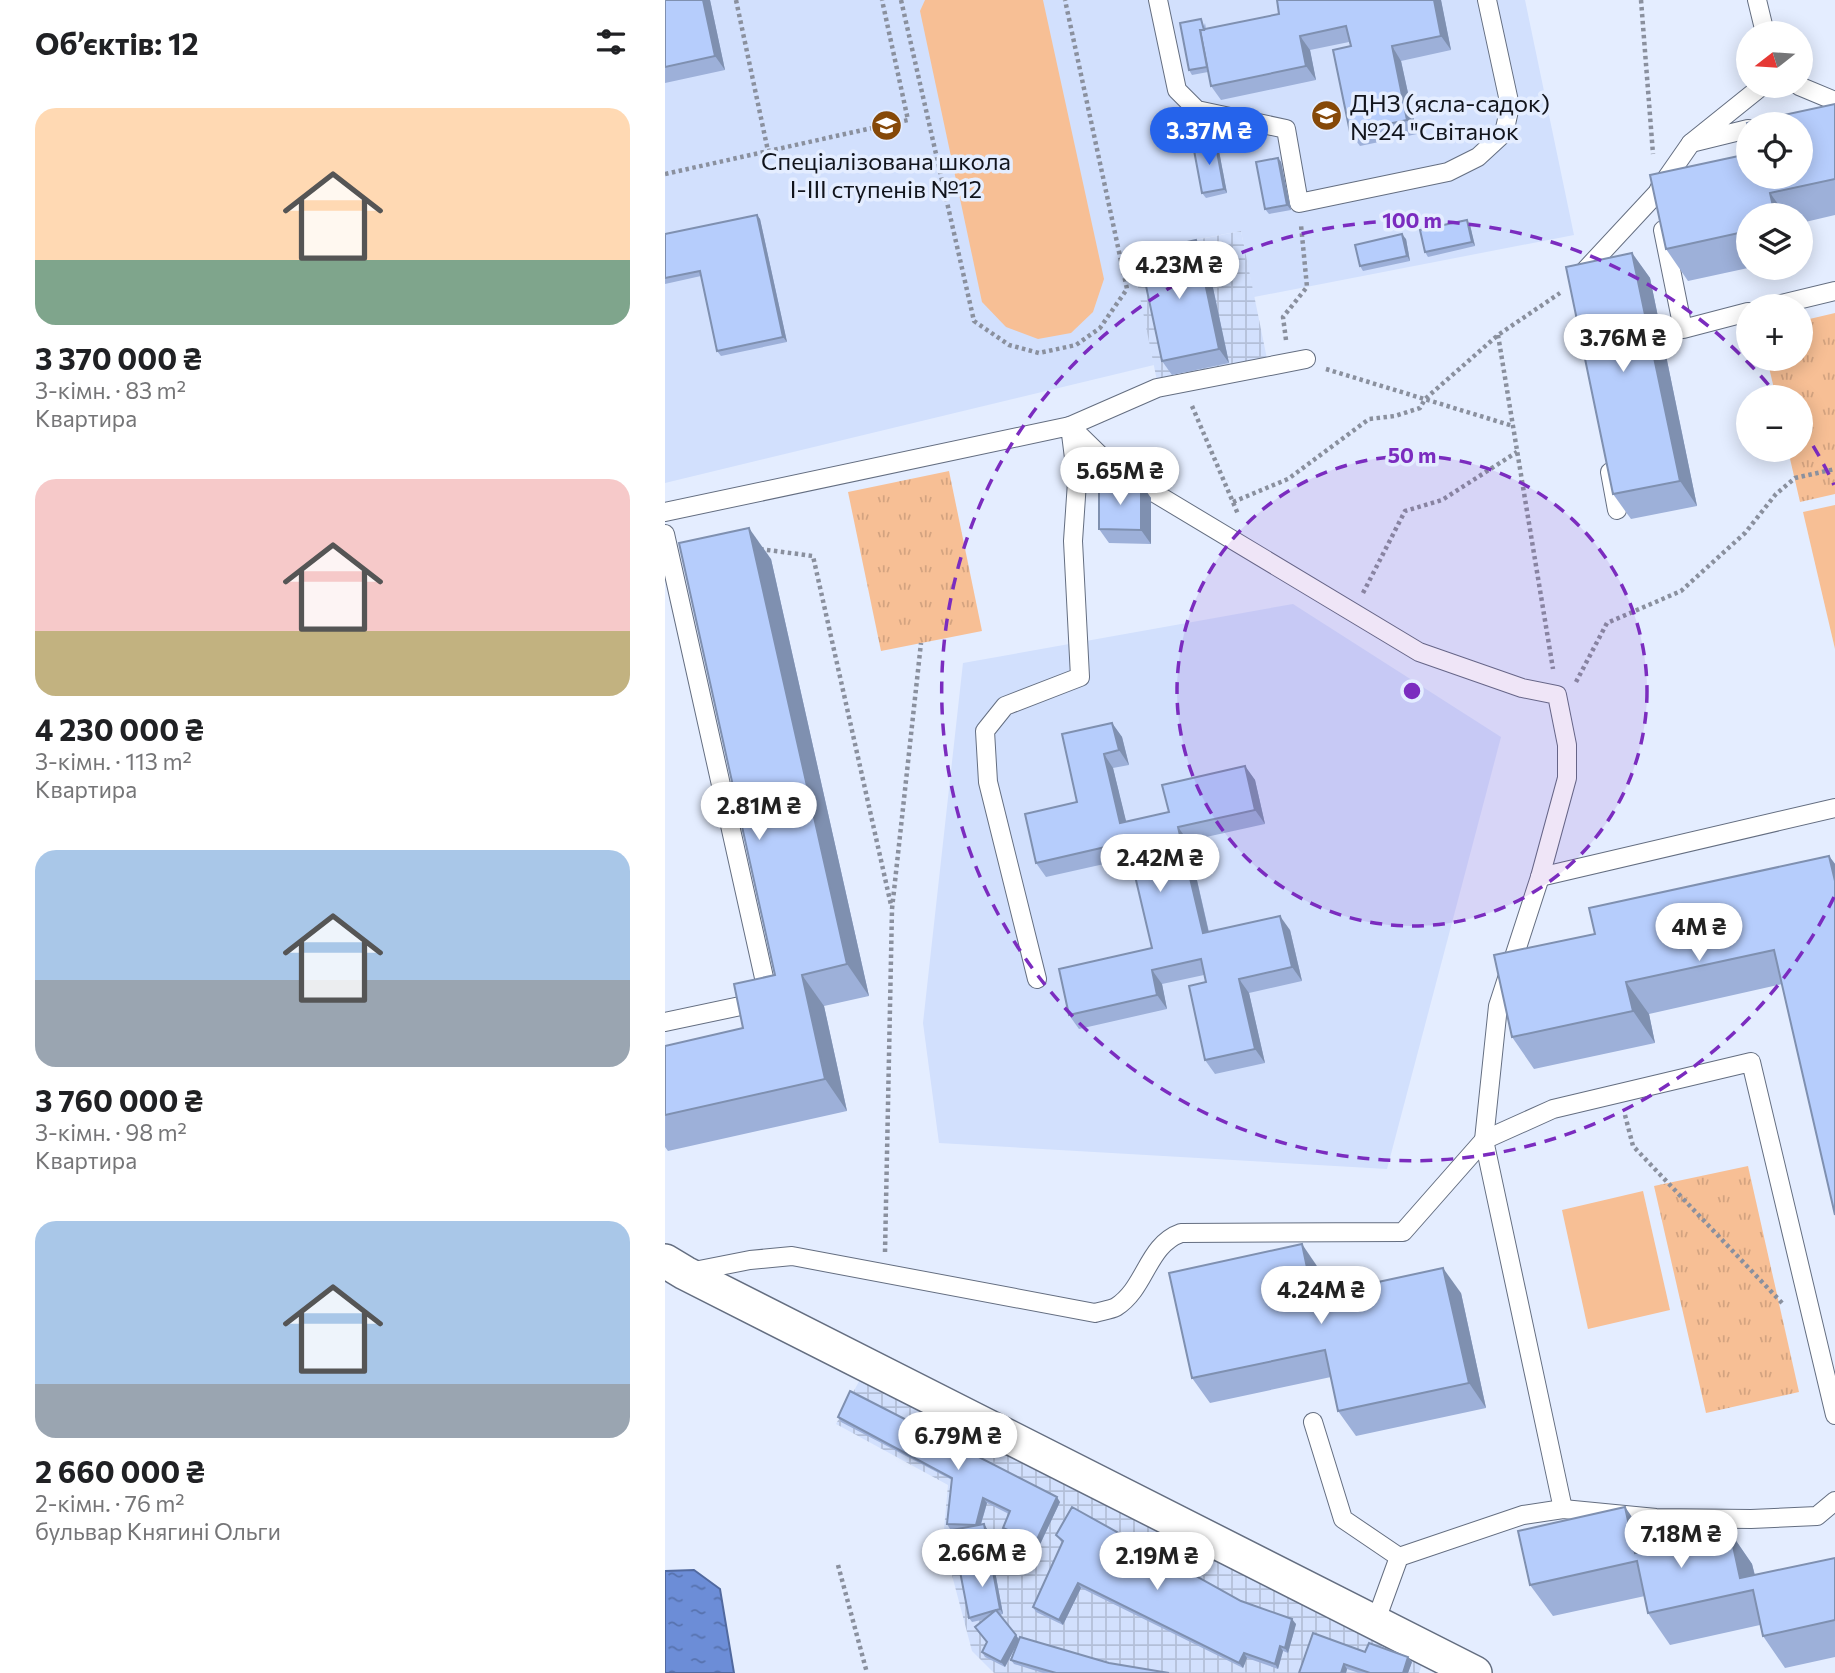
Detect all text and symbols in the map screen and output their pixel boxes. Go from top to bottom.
north arrow [1736,21,1813,98]
map controls [1736,21,1813,462]
icon: filters [592,23,630,61]
text: Об’єктів: 12 [35,24,199,61]
place label: ДНЗ (ясла-садок) №24 "Світанок [1350,88,1550,145]
school or university icon: ДНЗ (ясла-садок) №24 "Світанок [1310,99,1344,133]
pin: 3.37M ₴ [1144,108,1274,167]
school or university icon: Спеціалізована школа І-ІІІ ступенів №12 [869,109,903,143]
button: locate [1736,112,1813,189]
text: 3.37M ₴ [1166,116,1252,144]
place label: Спеціалізована школа І-ІІІ ступенів №12 [761,146,1011,203]
icon: home [270,153,396,279]
button: layers [1736,203,1813,280]
text: 100 m [1382,207,1442,232]
pin: 4.23M ₴ [1114,242,1244,301]
text: 4.23M ₴ [1135,250,1223,278]
button: + [1736,294,1813,371]
pin: 3.76M ₴ [1558,314,1688,374]
text: 3.76M ₴ [1580,323,1666,351]
text: 3 370 000 ₴ [35,339,202,376]
text: 3-кімн. · 83 m² [35,376,186,404]
button: − [1736,385,1813,462]
text: Квартира [35,404,137,432]
text: 50 m [1388,442,1436,467]
pin: 5.65M ₴ [1055,448,1185,507]
text: 5.65M ₴ [1076,456,1164,484]
icon: home [270,524,396,650]
centre of rings [1400,679,1424,703]
text: 4 230 000 ₴ [35,710,204,747]
text: 3-кімн. · 113 m² [35,747,192,775]
text: Квартира [35,775,137,803]
pin: 2.81M ₴ [694,782,824,842]
text: 2.81M ₴ [717,791,801,819]
pin: 2.42M ₴ [1095,834,1225,894]
text: 2.42M ₴ [1116,843,1204,871]
icon: home [270,895,396,1021]
pin: 4M ₴ [1658,904,1740,963]
text: 4M ₴ [1671,912,1727,940]
text: 3 760 000 ₴ [35,1081,203,1118]
text: 3-кімн. · 98 m² [35,1118,187,1146]
text: Квартира [35,1146,137,1174]
icon: home [270,1266,396,1392]
pin: 4.24M ₴ [1256,1266,1386,1326]
text: 4.24M ₴ [1277,1275,1365,1303]
pin: 6.79M ₴ [893,1412,1023,1472]
text: 6.79M ₴ [914,1421,1002,1449]
text: 2 660 000 ₴ [35,1452,205,1489]
text: 2-кімн. · 76 m² [35,1489,185,1517]
pin: 7.18M ₴ [1616,1510,1746,1570]
text: бульвар Княгині Ольги [35,1517,281,1545]
text: 7.18M ₴ [1641,1519,1721,1547]
pin: 2.66M ₴ [917,1530,1047,1589]
pin: 2.19M ₴ [1092,1532,1222,1592]
text: 2.66M ₴ [938,1538,1026,1566]
text: 2.19M ₴ [1115,1541,1199,1569]

